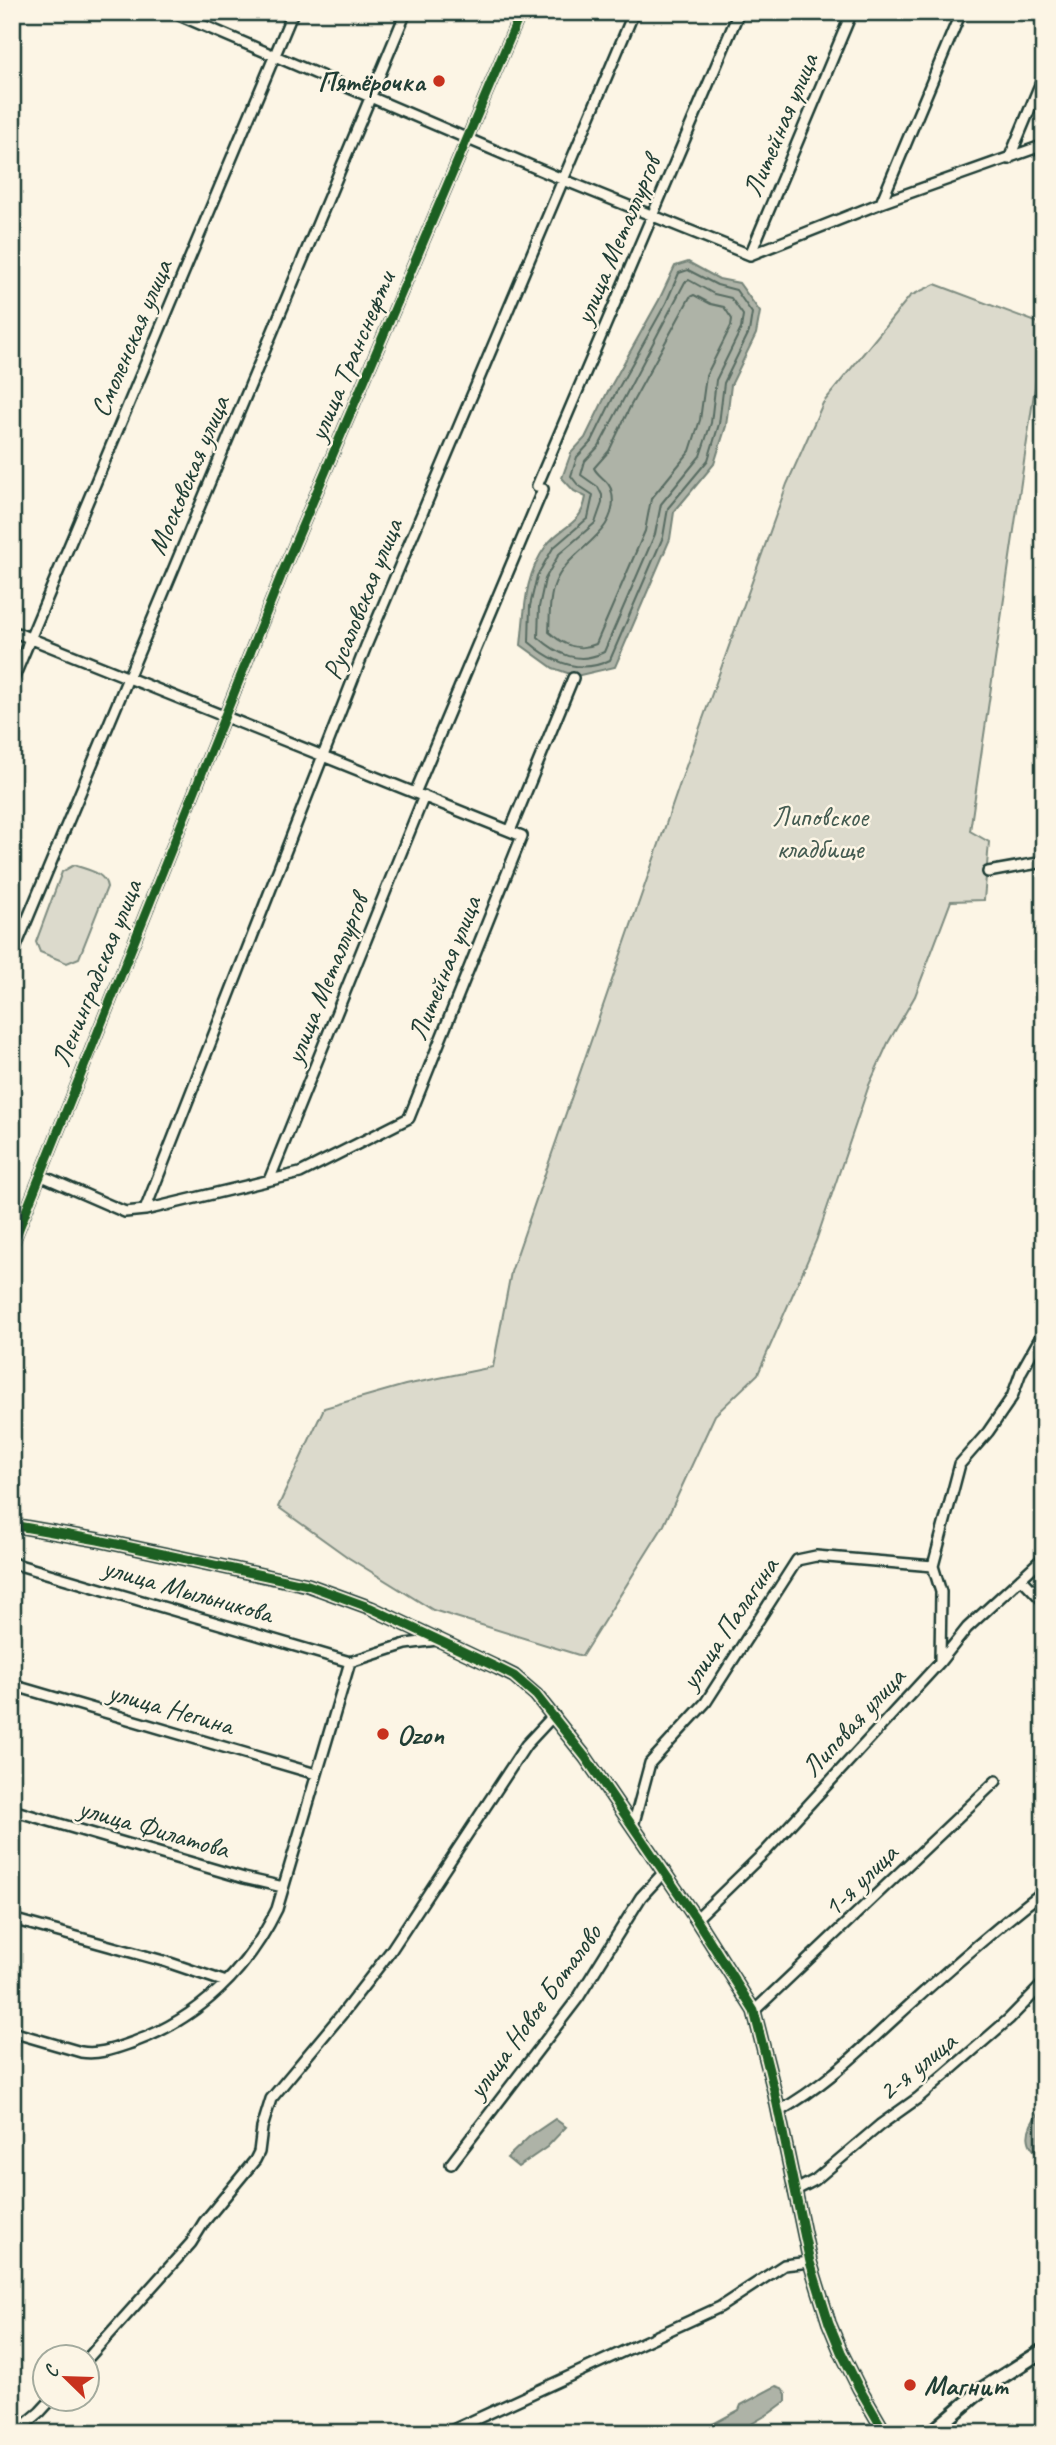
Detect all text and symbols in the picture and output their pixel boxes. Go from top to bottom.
street label: Литейная улица [734,46,827,202]
place label: Пятёрочка [318,64,427,99]
marker: Пятёрочка [431,73,447,89]
street label: улица Металлургов [565,146,670,331]
street label: Смоленская улица [82,253,180,422]
street label: улица Транснефти [299,263,404,448]
street label: Московская улица [139,388,238,560]
street label: Русаловская улица [314,512,411,684]
park label: Липовское кладбище [772,799,870,866]
street label: Ленинградская улица [43,873,150,1071]
street label: улица Металлургов [275,885,378,1071]
street label: Литейная улица [399,889,489,1045]
street label: улица Мыльникова [97,1549,279,1632]
street label: улица Палагина [671,1549,787,1697]
street label: Липовая улица [794,1659,914,1784]
street label: улица Негина [103,1673,240,1743]
place label: Ozon [397,1717,445,1752]
marker: Ozon [375,1726,391,1742]
street label: улица Филатова [73,1789,235,1867]
street label: 1-я улица [815,1835,906,1924]
street label: улица Новое Боталово [458,1915,610,2107]
street label: 2-я улица [871,2023,965,2108]
north arrow [32,2344,102,2414]
text: С [38,2360,65,2381]
place label: Магнит [924,2368,1010,2403]
marker: Магнит [902,2377,918,2393]

